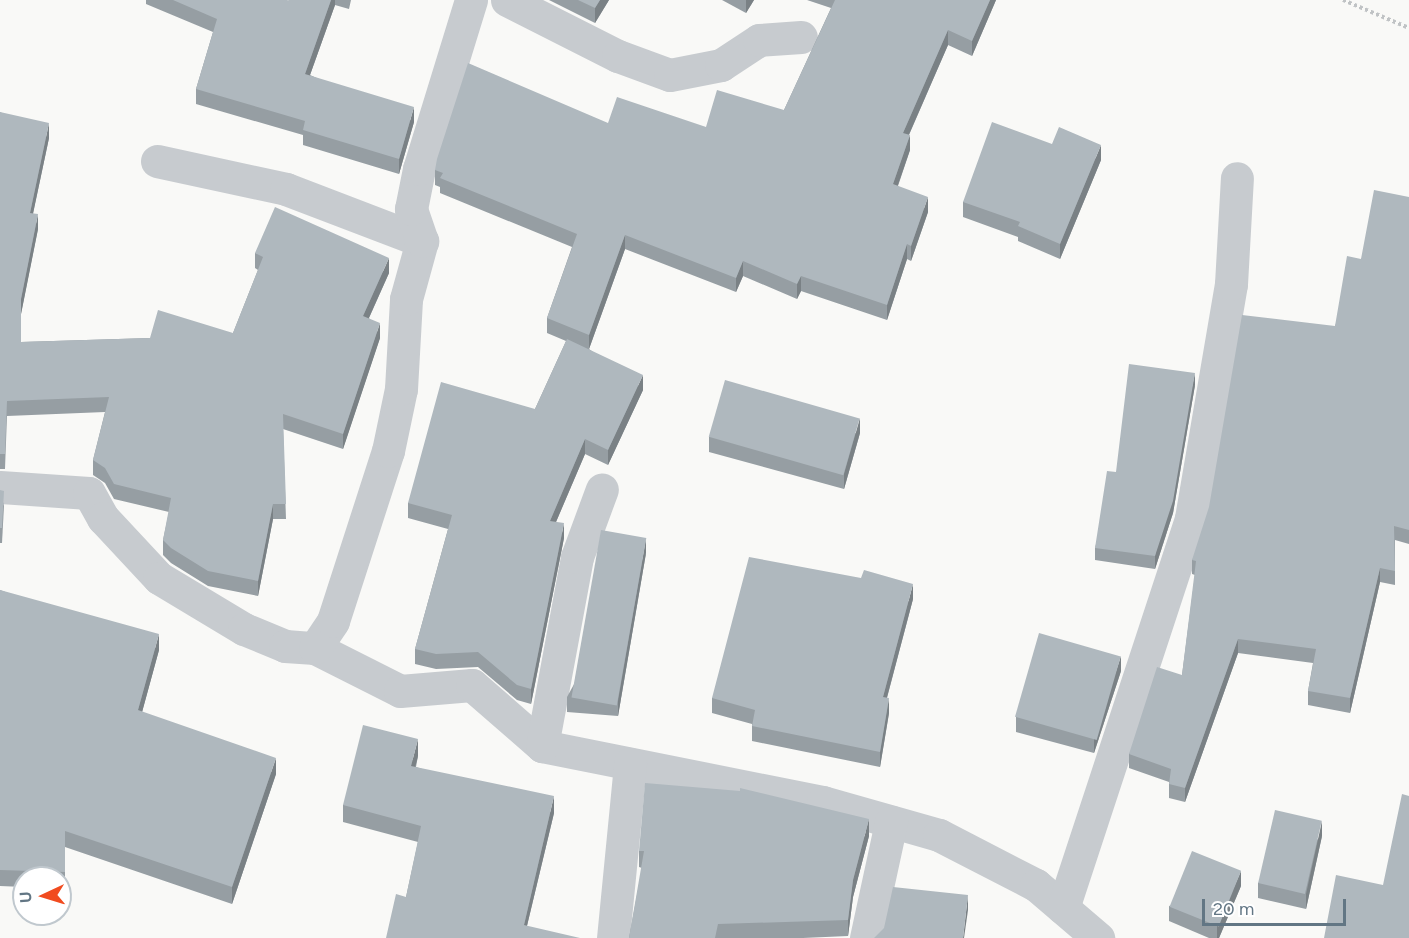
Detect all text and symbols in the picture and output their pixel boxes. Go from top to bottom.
north arrow [12,866,72,926]
scale bar [1205,887,1349,925]
text: U [16,891,35,903]
text: 20 m [1213,898,1254,920]

